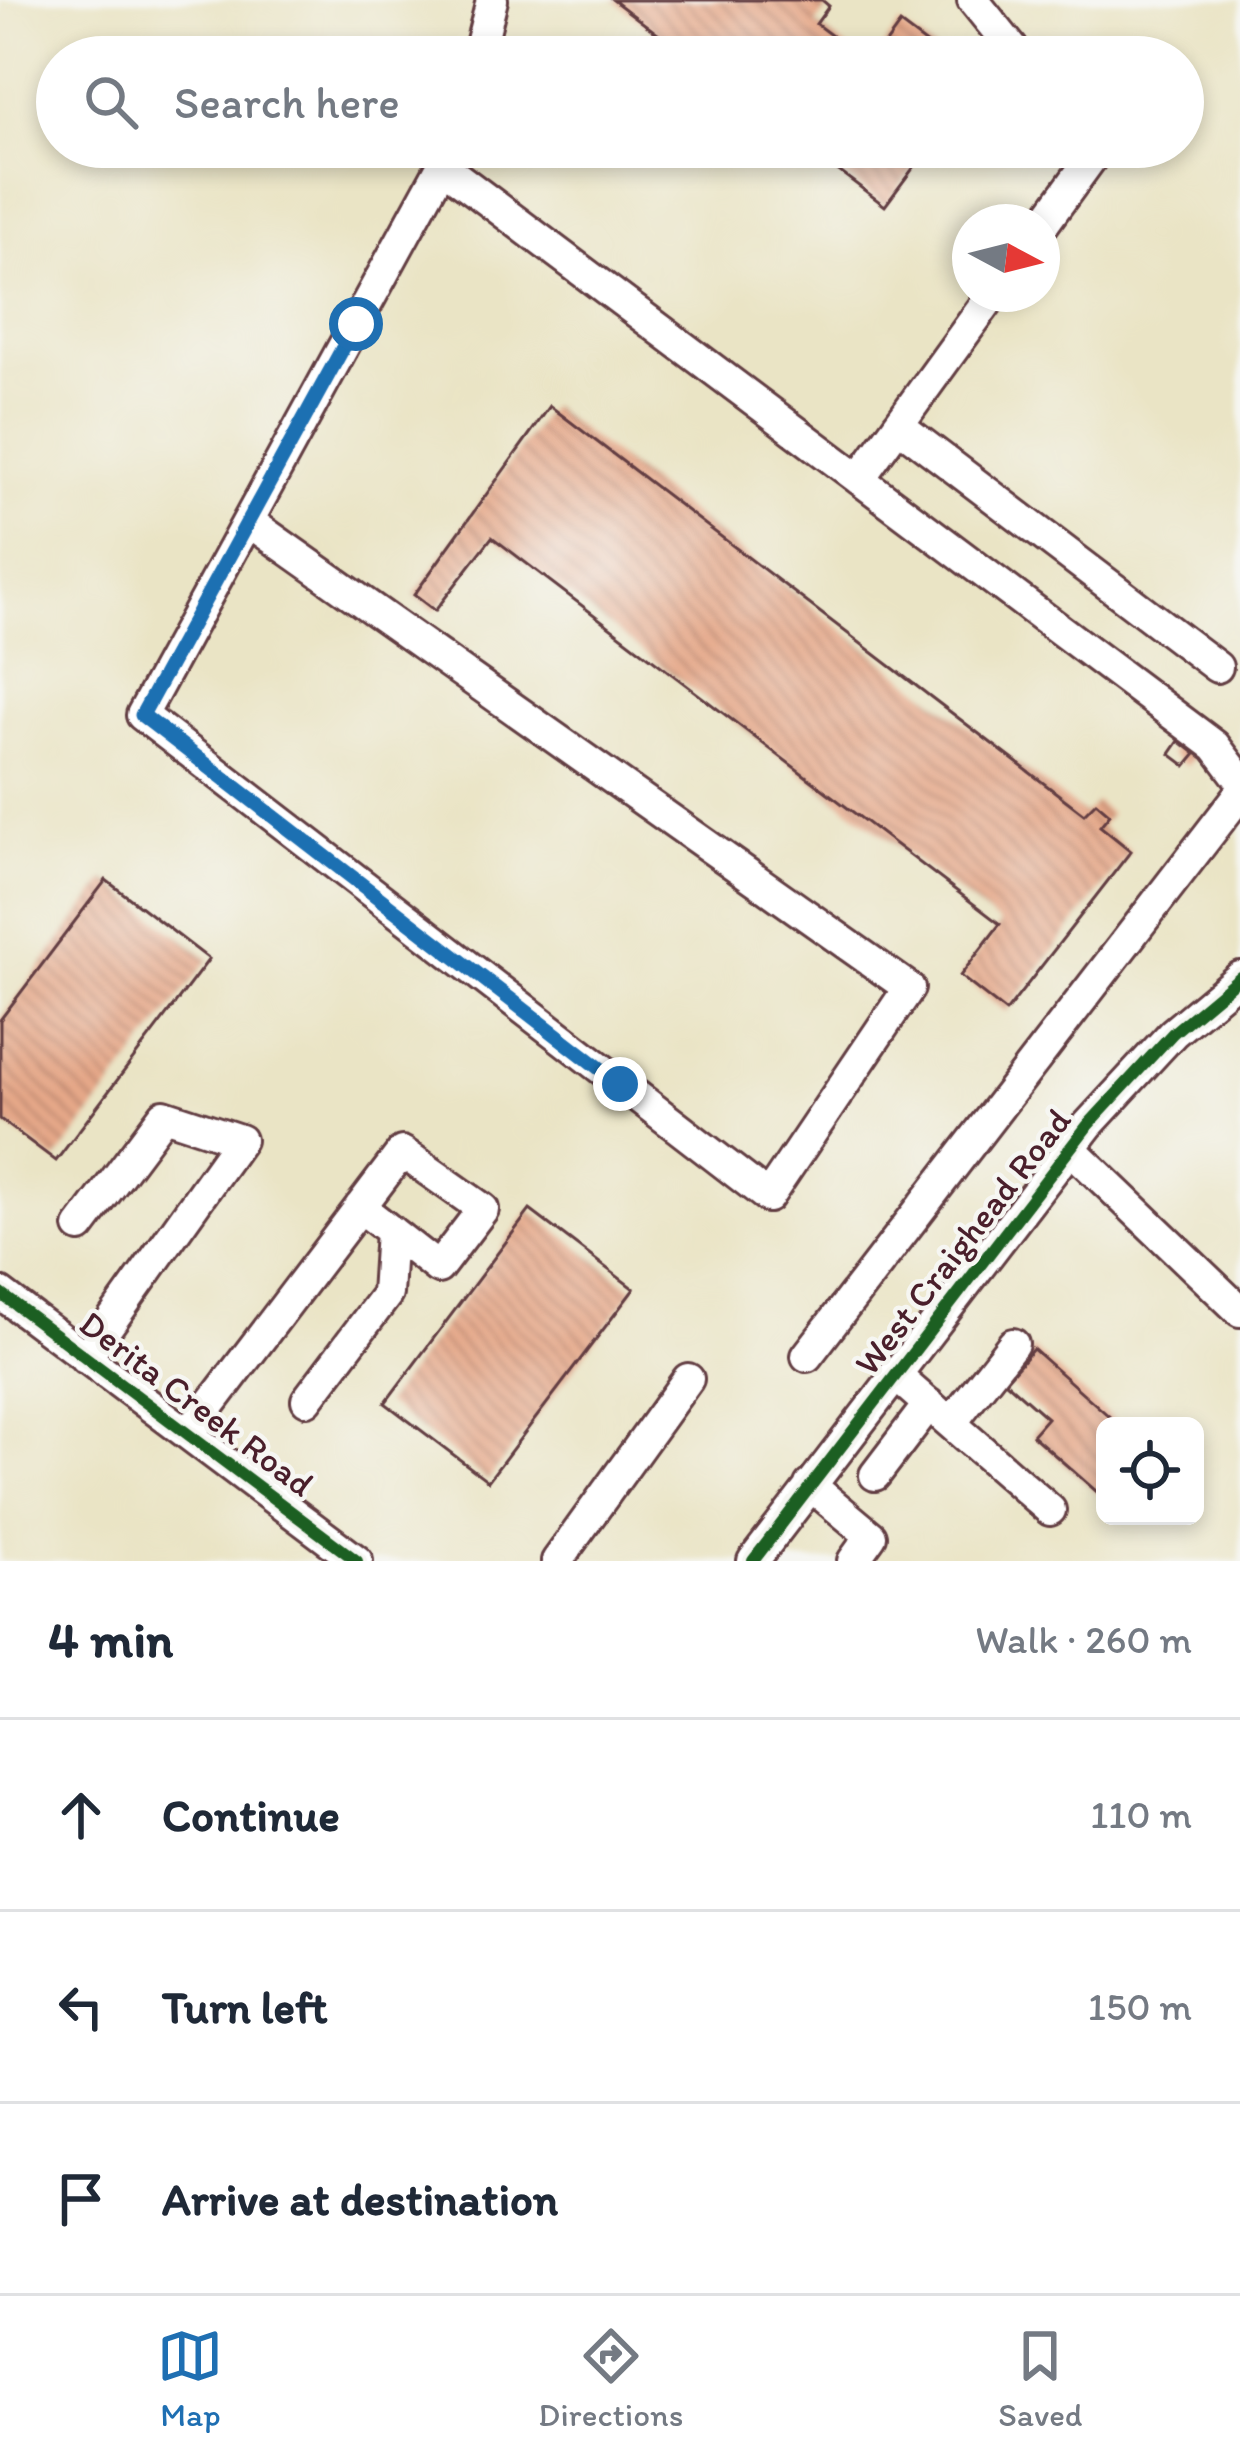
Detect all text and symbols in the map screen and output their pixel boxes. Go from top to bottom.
search box [36,36,1204,168]
icon: search [78,69,144,135]
text: Search here [174,75,400,129]
north arrow [952,204,1060,312]
route start [329,297,383,351]
route end [593,1057,647,1111]
street label: West Craighead Road [845,1099,1080,1383]
street label: Derita Creek Road [71,1301,322,1505]
map controls [1096,1417,1204,1525]
button: locate [1096,1417,1204,1525]
text: 4 min [48,1609,173,1670]
text: Walk · 260 m [975,1616,1192,1663]
icon: ahead [48,1782,114,1848]
text: Continue [162,1788,340,1842]
text: 110 m [1090,1791,1192,1838]
icon: left [48,1974,114,2040]
text: Turn left [162,1980,328,2034]
text: 150 m [1088,1983,1192,2030]
icon: arrive [48,2166,114,2232]
text: Arrive at destination [162,2172,558,2226]
tab: Map [157,2323,223,2434]
tab: Directions [538,2323,683,2434]
tab: Saved [998,2323,1083,2434]

